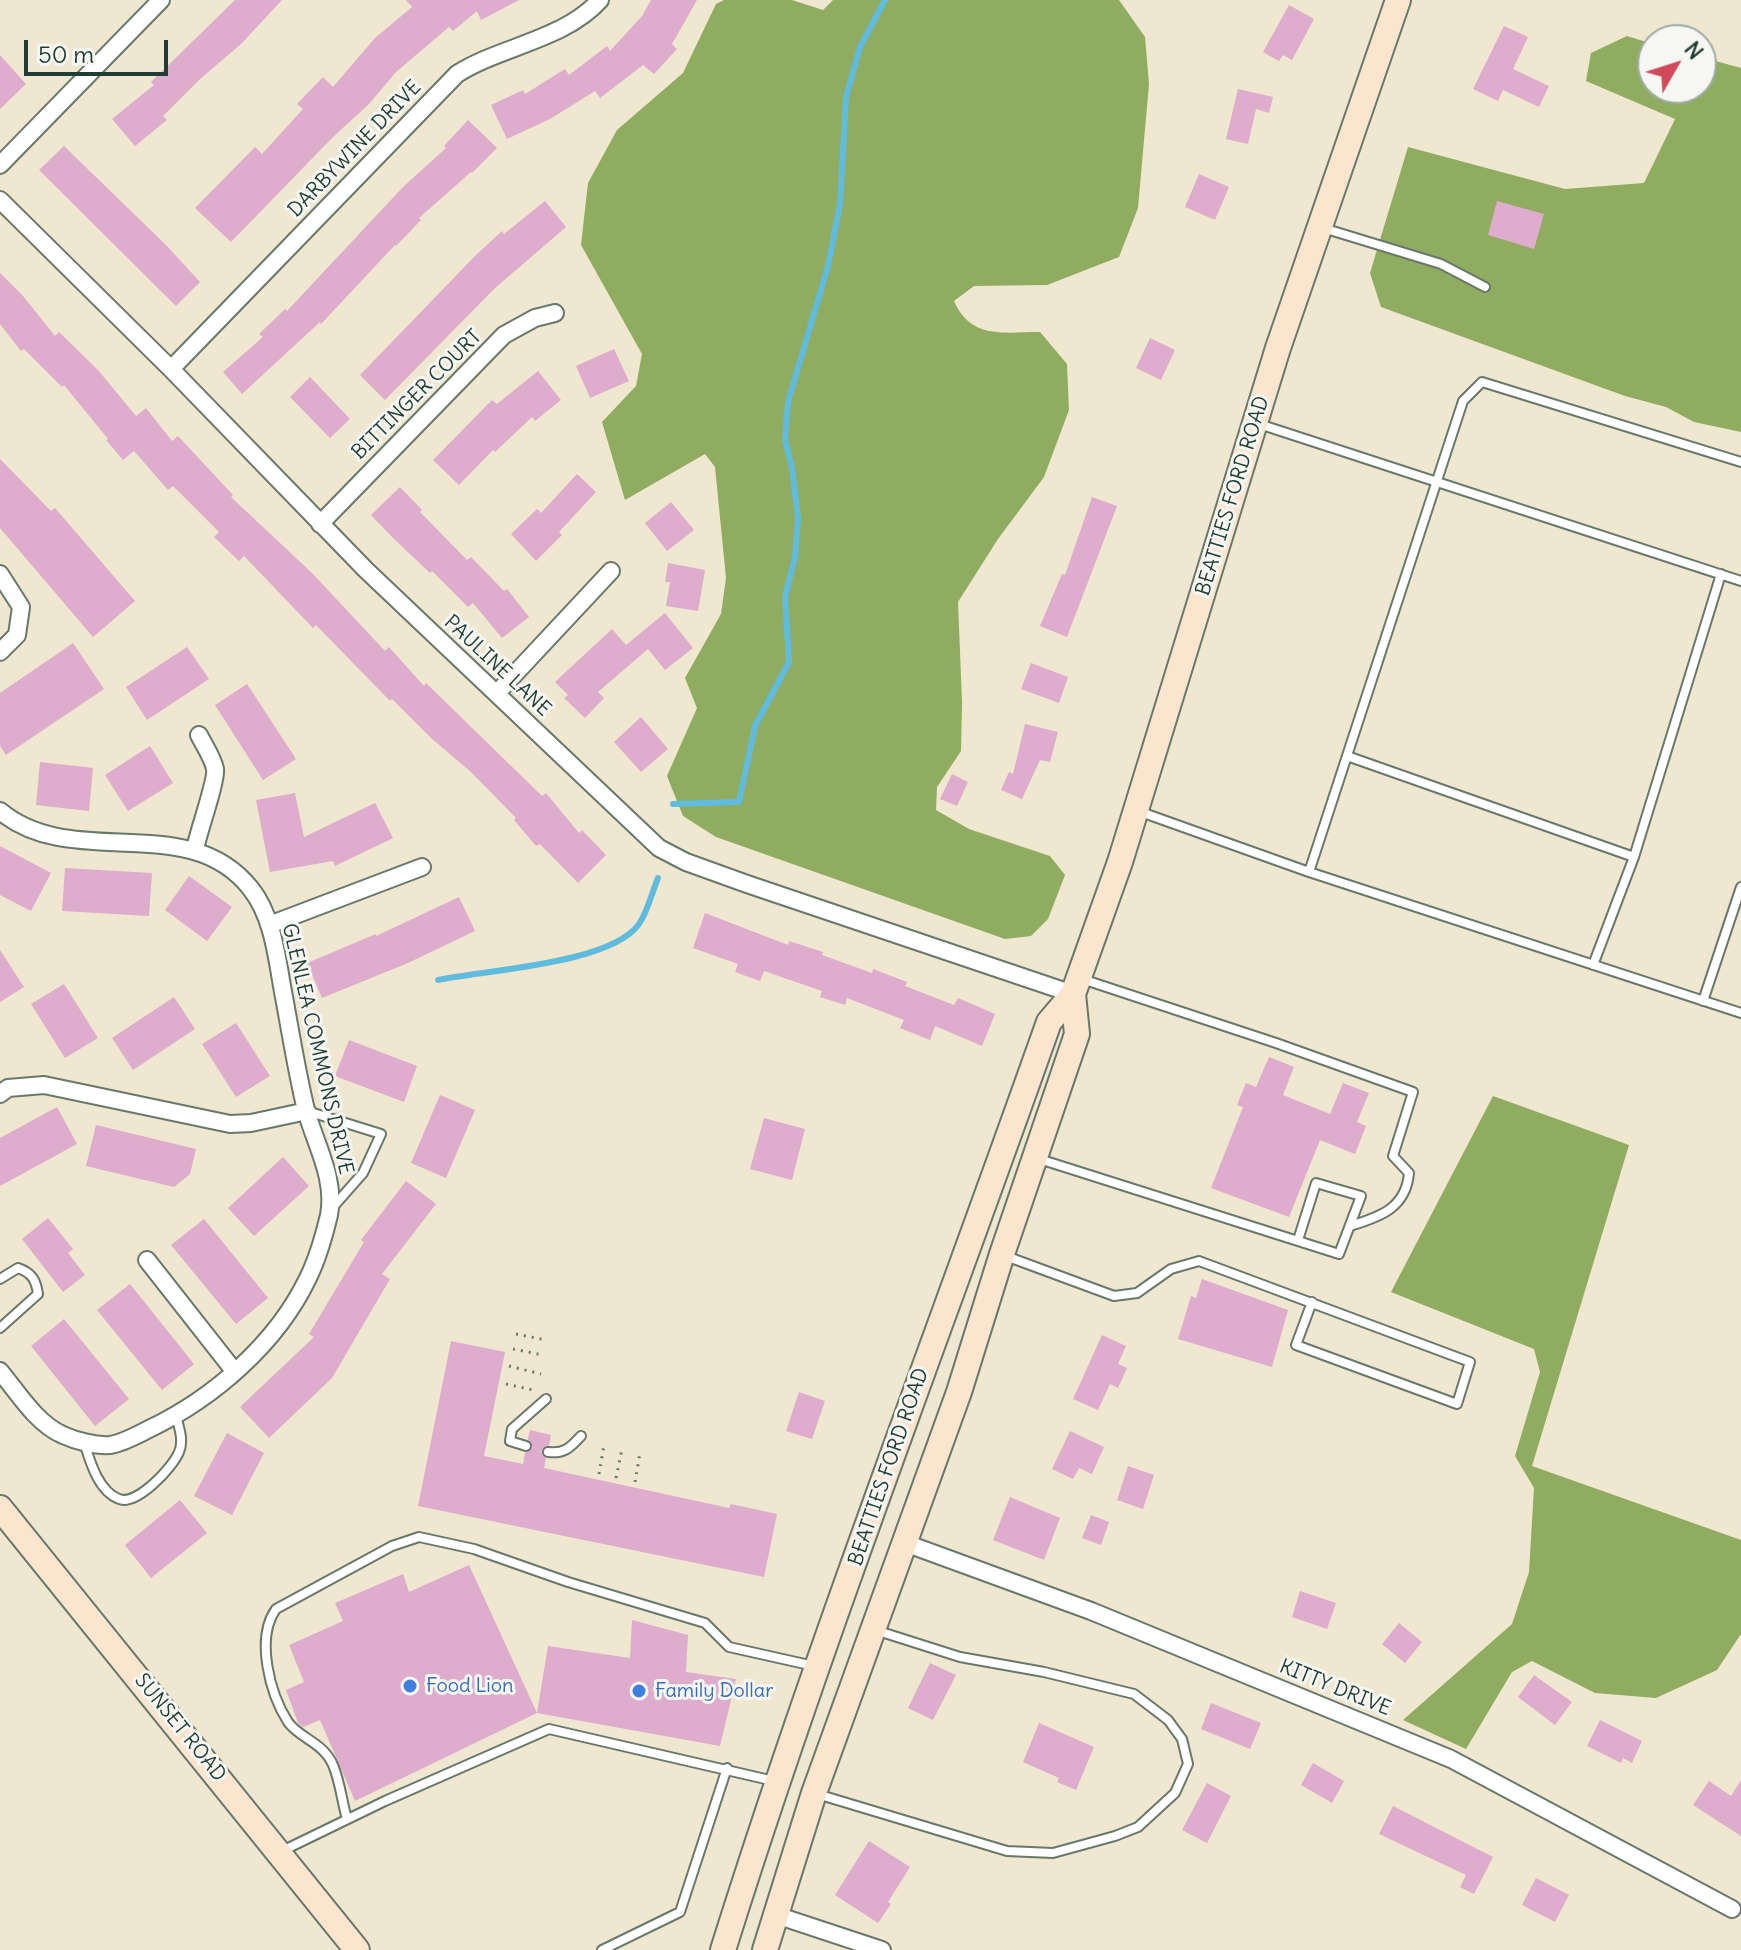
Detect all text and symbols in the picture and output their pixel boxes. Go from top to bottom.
scale bar [28,24,172,74]
north arrow [1637,24,1717,104]
text: N [1678,35,1710,65]
text: 50 m [38,39,94,69]
street label: DARBYWINE DRIVE [284,76,426,222]
street label: BITTINGER COURT [347,325,487,465]
street label: BEATTIES FORD ROAD [1191,393,1275,599]
street label: PAULINE LANE [439,610,555,722]
street label: GLENLEA COMMONS DRIVE [276,921,358,1177]
street label: BEATTIES FORD ROAD [844,1365,934,1569]
street label: KITTY DRIVE [1276,1655,1394,1721]
street label: SUNSET ROAD [129,1669,231,1787]
place label: Food Lion [426,1674,514,1698]
marker: Food Lion [401,1677,419,1695]
place label: Family Dollar [655,1679,773,1703]
marker: Family Dollar [630,1682,648,1700]

